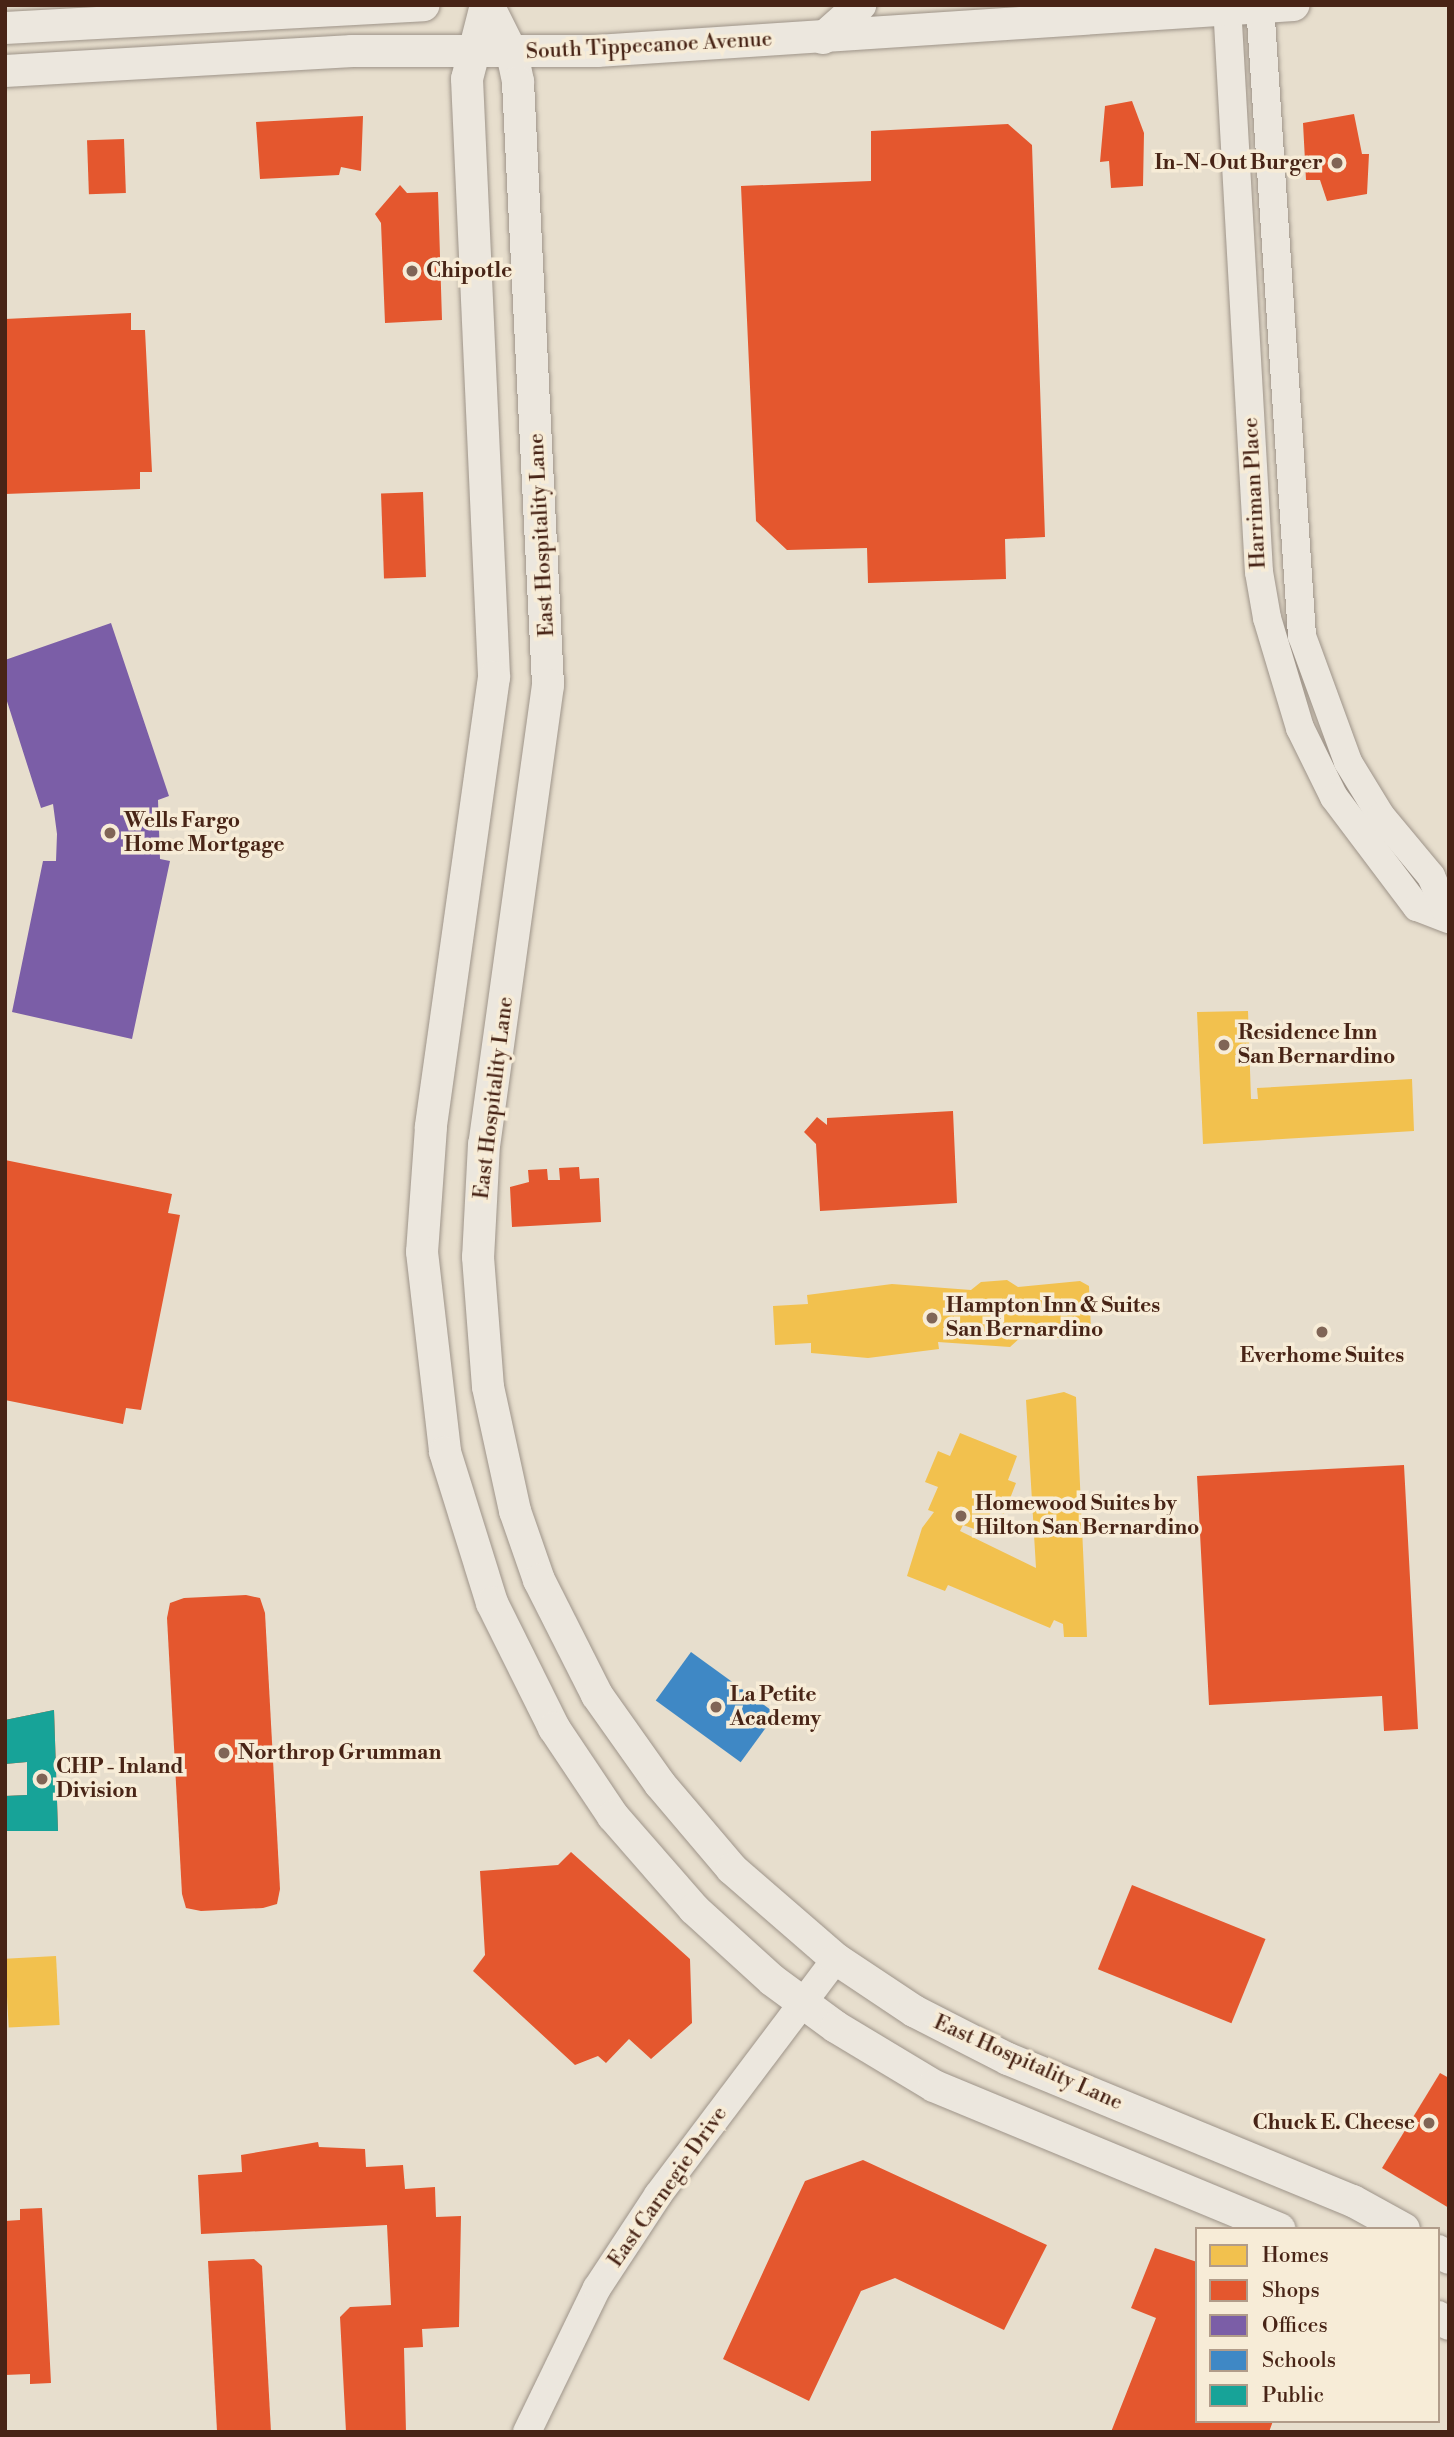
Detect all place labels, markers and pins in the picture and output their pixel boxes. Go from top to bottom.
place label: In-N-Out Burger [1154,150,1323,176]
marker: In-N-Out Burger [1329,155,1345,171]
place label: Chipotle [426,258,512,284]
marker: Chipotle [404,263,420,279]
place label: Wells Fargo Home Mortgage [124,808,284,858]
marker: Wells Fargo Home Mortgage [102,825,118,841]
place label: Residence Inn San Bernardino [1238,1020,1395,1070]
marker: Residence Inn San Bernardino [1216,1037,1232,1053]
place label: Hampton Inn & Suites San Bernardino [946,1293,1160,1343]
marker: Hampton Inn & Suites San Bernardino [924,1310,940,1326]
marker: Everhome Suites [1314,1324,1330,1340]
place label: Everhome Suites [1240,1343,1404,1369]
place label: Homewood Suites by Hilton San Bernardino [975,1491,1199,1541]
marker: Homewood Suites by Hilton San Bernardino [953,1508,969,1524]
place label: La Petite Academy [730,1682,821,1732]
marker: La Petite Academy [708,1699,724,1715]
place label: Northrop Grumman [238,1740,441,1766]
marker: Northrop Grumman [216,1745,232,1761]
place label: CHP - Inland Division [56,1754,184,1804]
marker: CHP - Inland Division [34,1771,50,1787]
place label: Chuck E. Cheese [1253,2110,1415,2136]
marker: Chuck E. Cheese [1421,2115,1437,2131]

